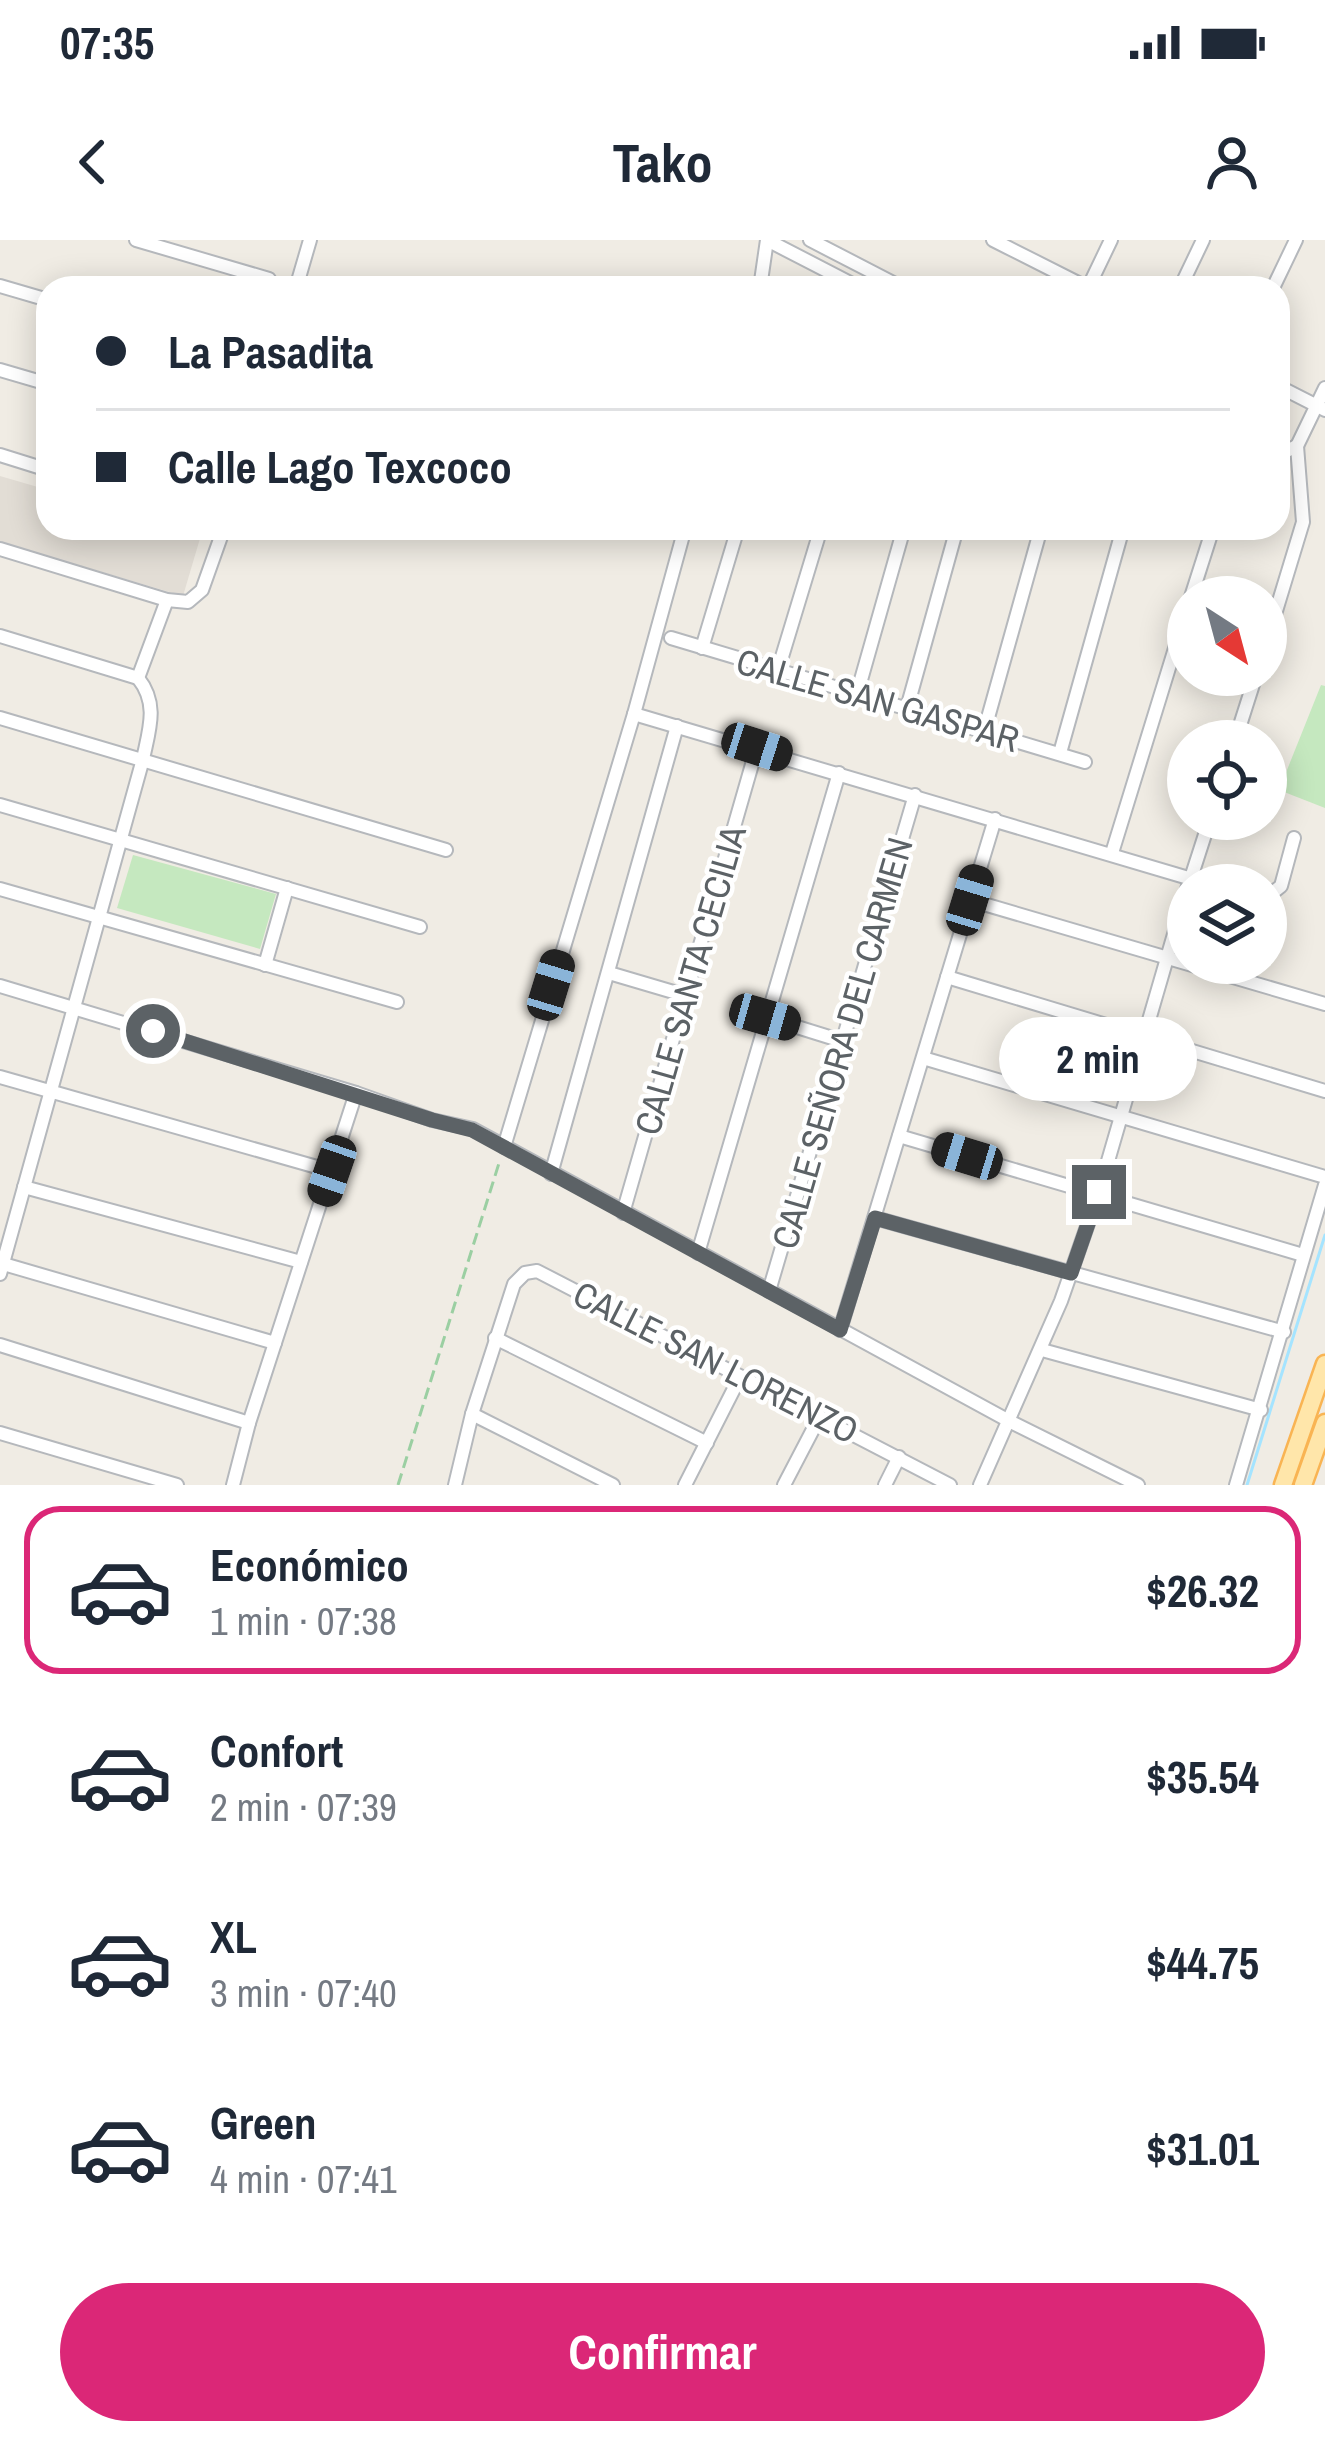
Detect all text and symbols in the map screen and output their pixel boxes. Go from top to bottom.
text: 07:35 [60,12,154,73]
text: Tako [612,126,713,199]
icon: back [60,129,126,195]
icon: person [1199,129,1265,195]
text: La Pasadita [168,321,373,382]
text: Calle Lago Texcoco [168,436,512,497]
north arrow [1167,576,1287,696]
map controls [1167,576,1287,984]
street label: CALLE SAN GASPAR [731,637,1025,763]
car [717,719,797,775]
button: locate [1167,720,1287,840]
street label: CALLE SANTA CECILIA [623,820,757,1140]
street label: CALLE SEÑORA DEL CARMEN [760,832,924,1254]
car [942,860,998,940]
button: layers [1167,864,1287,984]
car [523,945,579,1025]
car [725,990,805,1044]
route start [126,1004,180,1058]
callout: 2 min [1000,1018,1198,1102]
text: 2 min [1056,1033,1140,1085]
car [927,1128,1007,1184]
car [303,1131,361,1211]
route end [1072,1165,1126,1219]
street label: CALLE SAN LORENZO [566,1269,866,1455]
text: Económico [210,1534,409,1595]
icon: car [66,1536,174,1644]
text: $26.32 [1146,1560,1259,1621]
text: 1 min · 07:38 [210,1595,397,1647]
text: Confort [210,1720,343,1781]
icon: car [66,1722,174,1830]
text: $35.54 [1146,1746,1259,1807]
text: 2 min · 07:39 [210,1781,397,1833]
text: XL [210,1906,257,1967]
icon: car [66,1908,174,2016]
text: $44.75 [1146,1932,1259,1993]
text: 3 min · 07:40 [210,1967,397,2019]
text: Green [210,2092,317,2153]
icon: car [66,2094,174,2202]
text: $31.01 [1146,2118,1259,2179]
text: 4 min · 07:41 [210,2153,397,2205]
button: Confirmar [60,2283,1265,2421]

